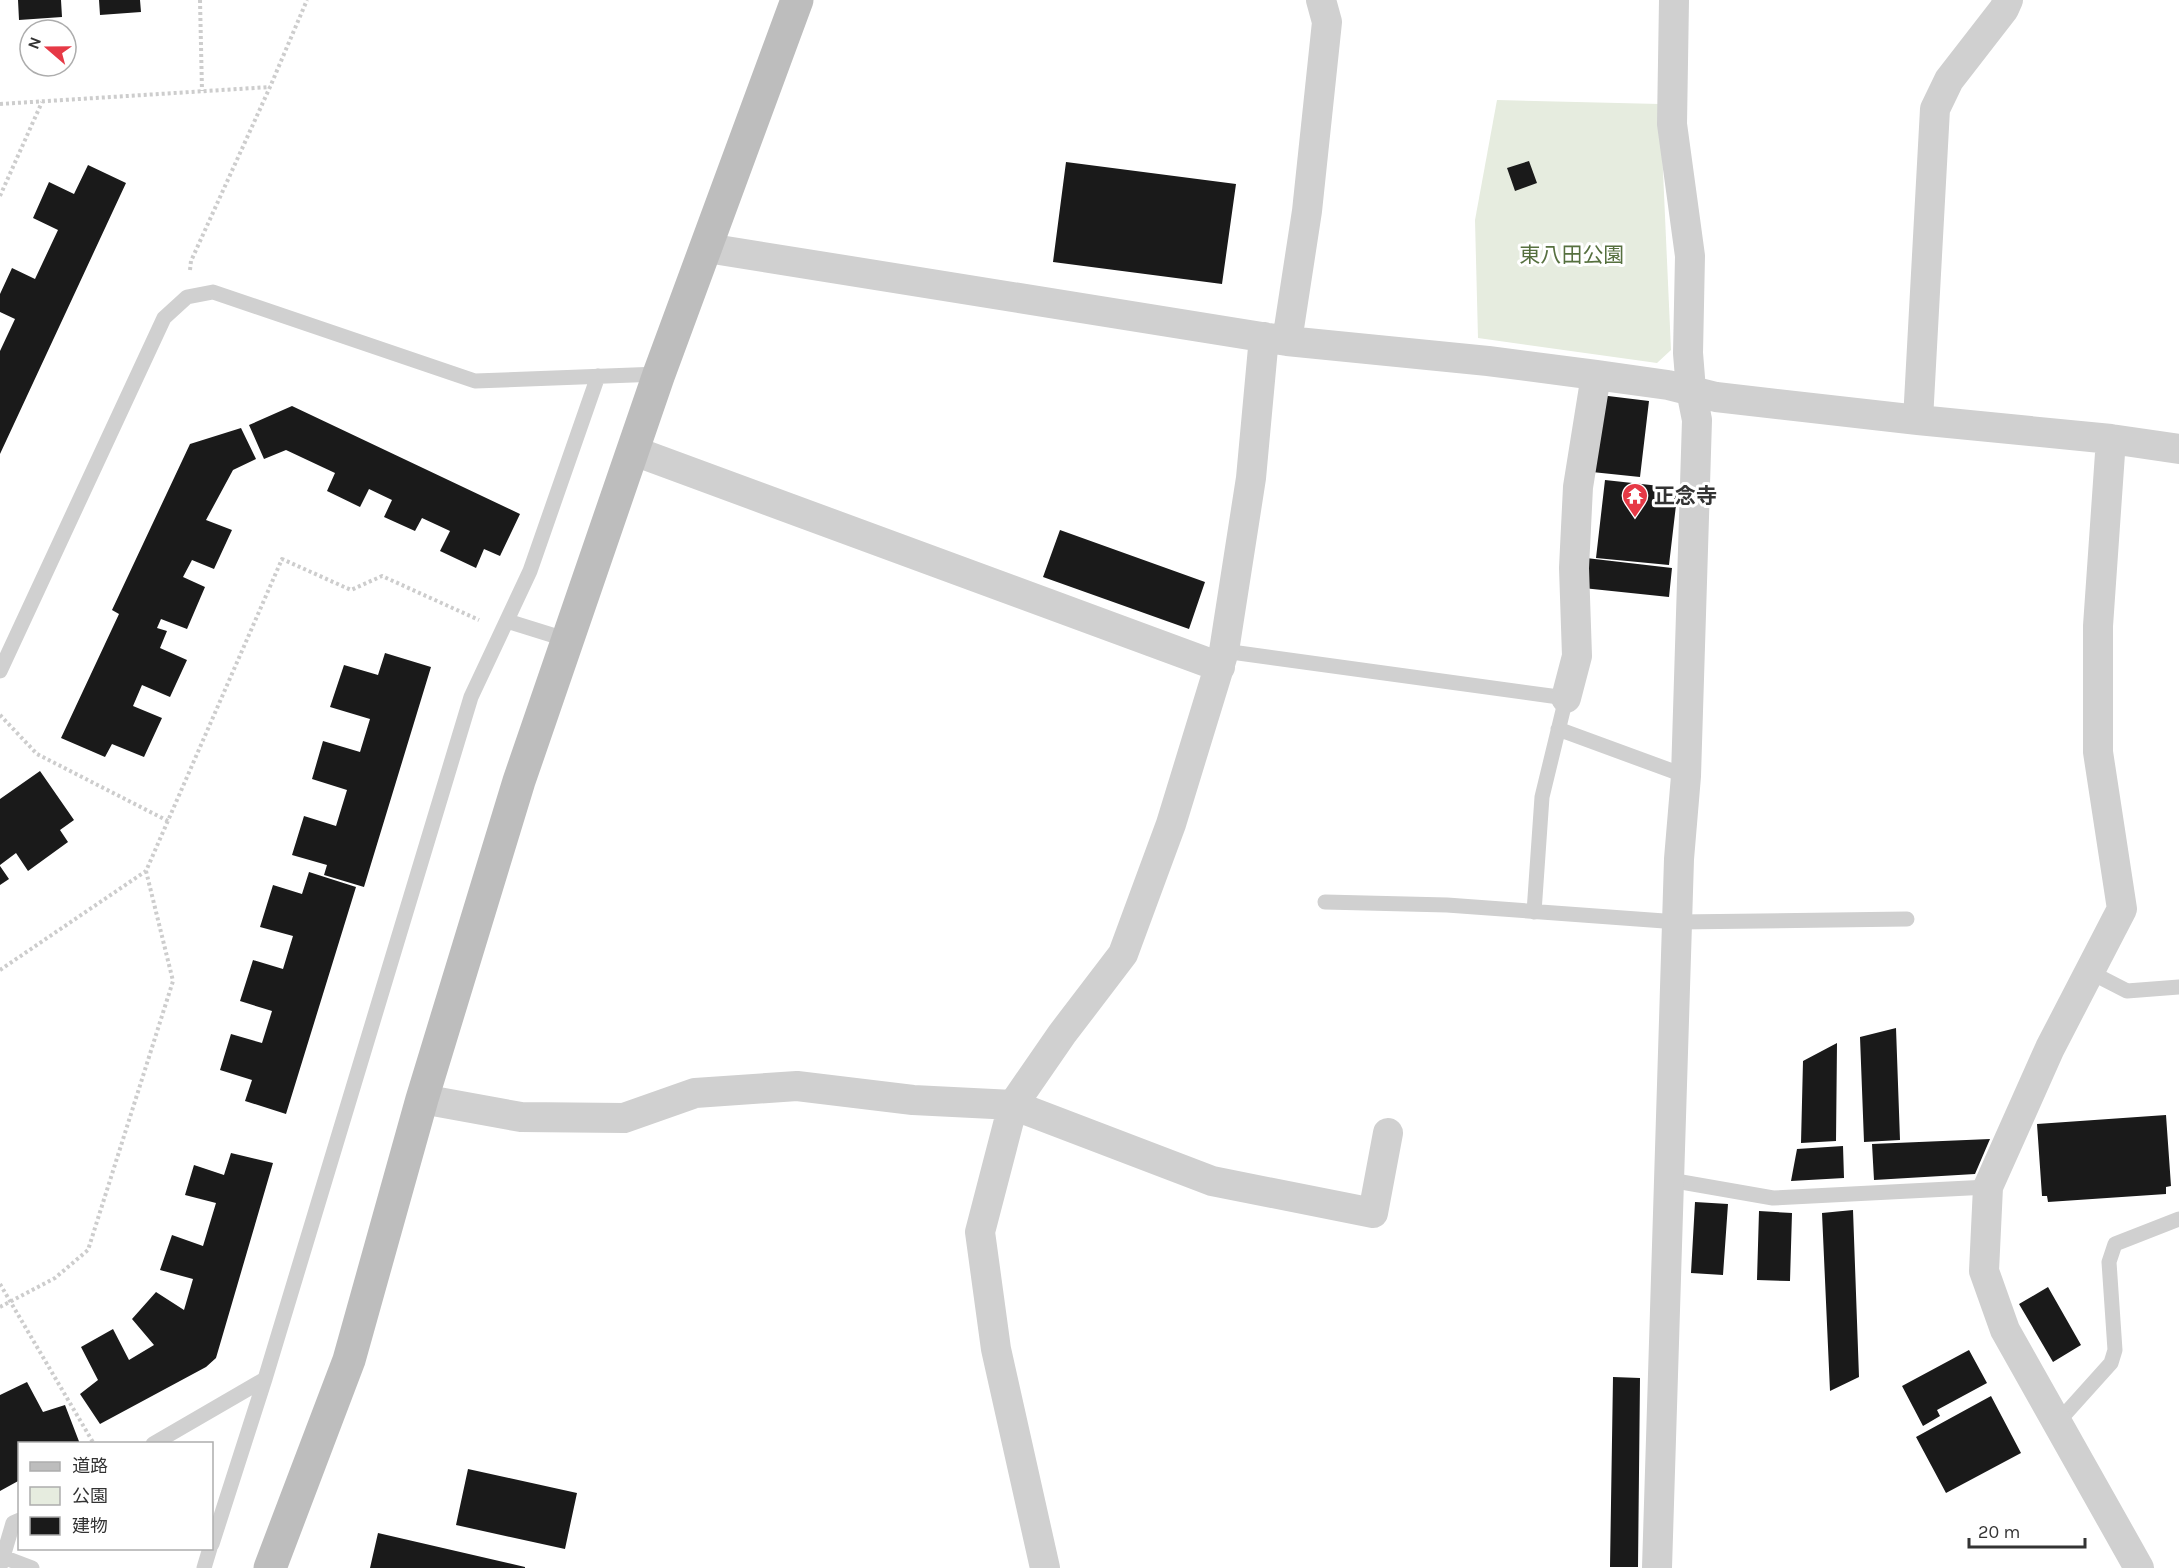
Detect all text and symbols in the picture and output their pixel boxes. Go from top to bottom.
north arrow [18,18,78,78]
text: N [23,34,45,52]
park label: 東八田公園 [1520,243,1625,267]
temple icon: 正念寺 [1620,481,1650,519]
place label: 正念寺 [1654,484,1717,508]
legend [18,1442,213,1550]
text: 道路 [72,1455,108,1477]
text: 公園 [72,1485,108,1507]
scale bar [1969,1511,2084,1549]
text: 建物 [72,1515,108,1537]
text: 20 m [1978,1521,2020,1543]

